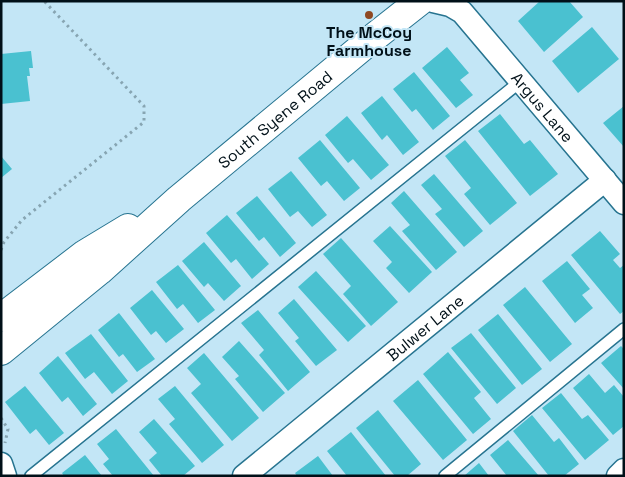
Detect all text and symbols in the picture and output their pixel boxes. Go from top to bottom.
marker: The McCoy Farmhouse [363,9,375,21]
place label: The McCoy Farmhouse [326,22,412,61]
street label: South Syene Road [214,66,337,173]
street label: Argus Lane [507,68,578,147]
street label: Bulwer Lane [382,290,468,366]

